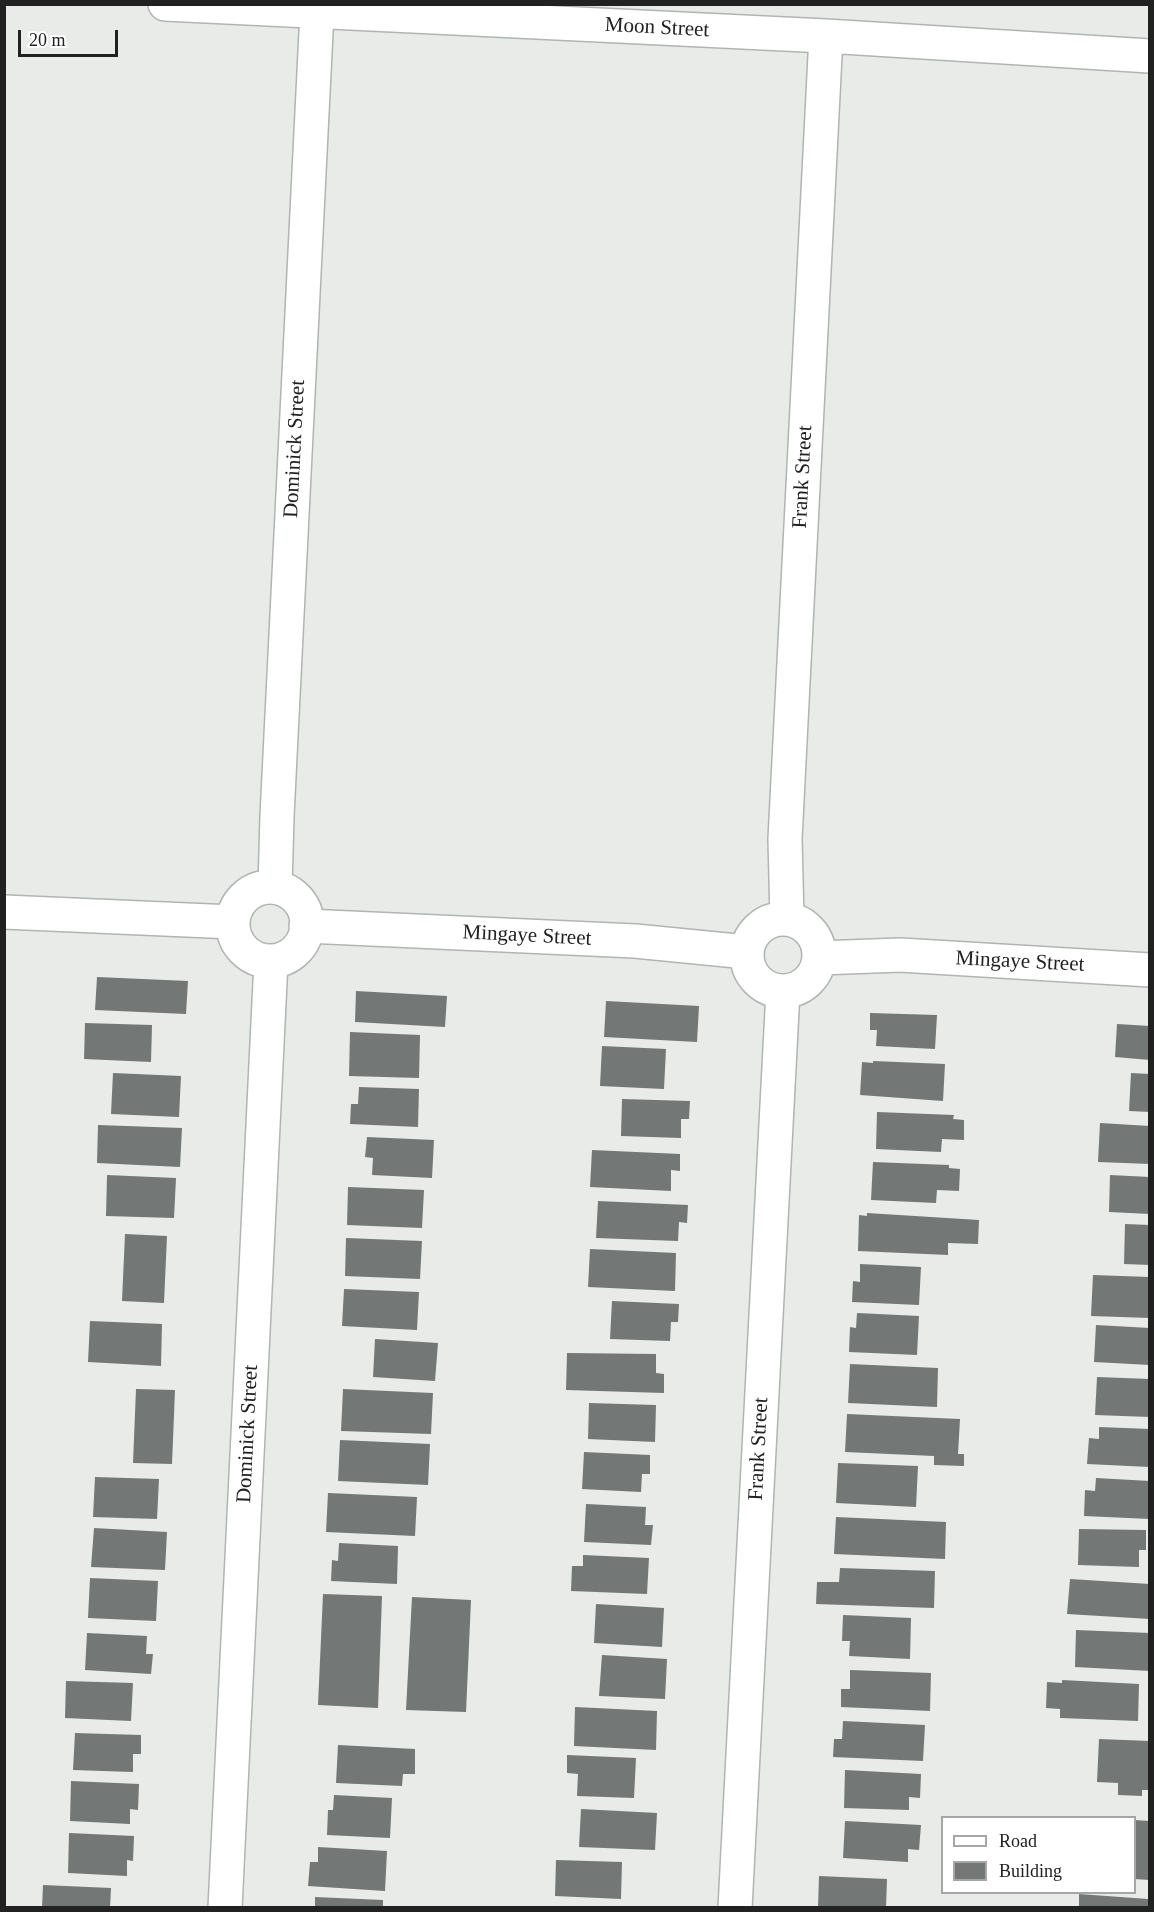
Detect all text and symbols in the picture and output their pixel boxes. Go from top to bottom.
street label: Moon Street [604,13,710,43]
scale bar [21,18,122,56]
text: 20 m [29,30,66,50]
street label: Dominick Street [279,379,311,519]
street label: Frank Street [788,425,818,529]
street label: Mingaye Street [462,920,592,952]
street label: Mingaye Street [955,946,1085,978]
street label: Dominick Street [232,1364,264,1504]
street label: Frank Street [744,1397,774,1501]
legend [941,1816,1136,1894]
text: Road [999,1831,1037,1851]
text: Building [999,1861,1062,1881]

